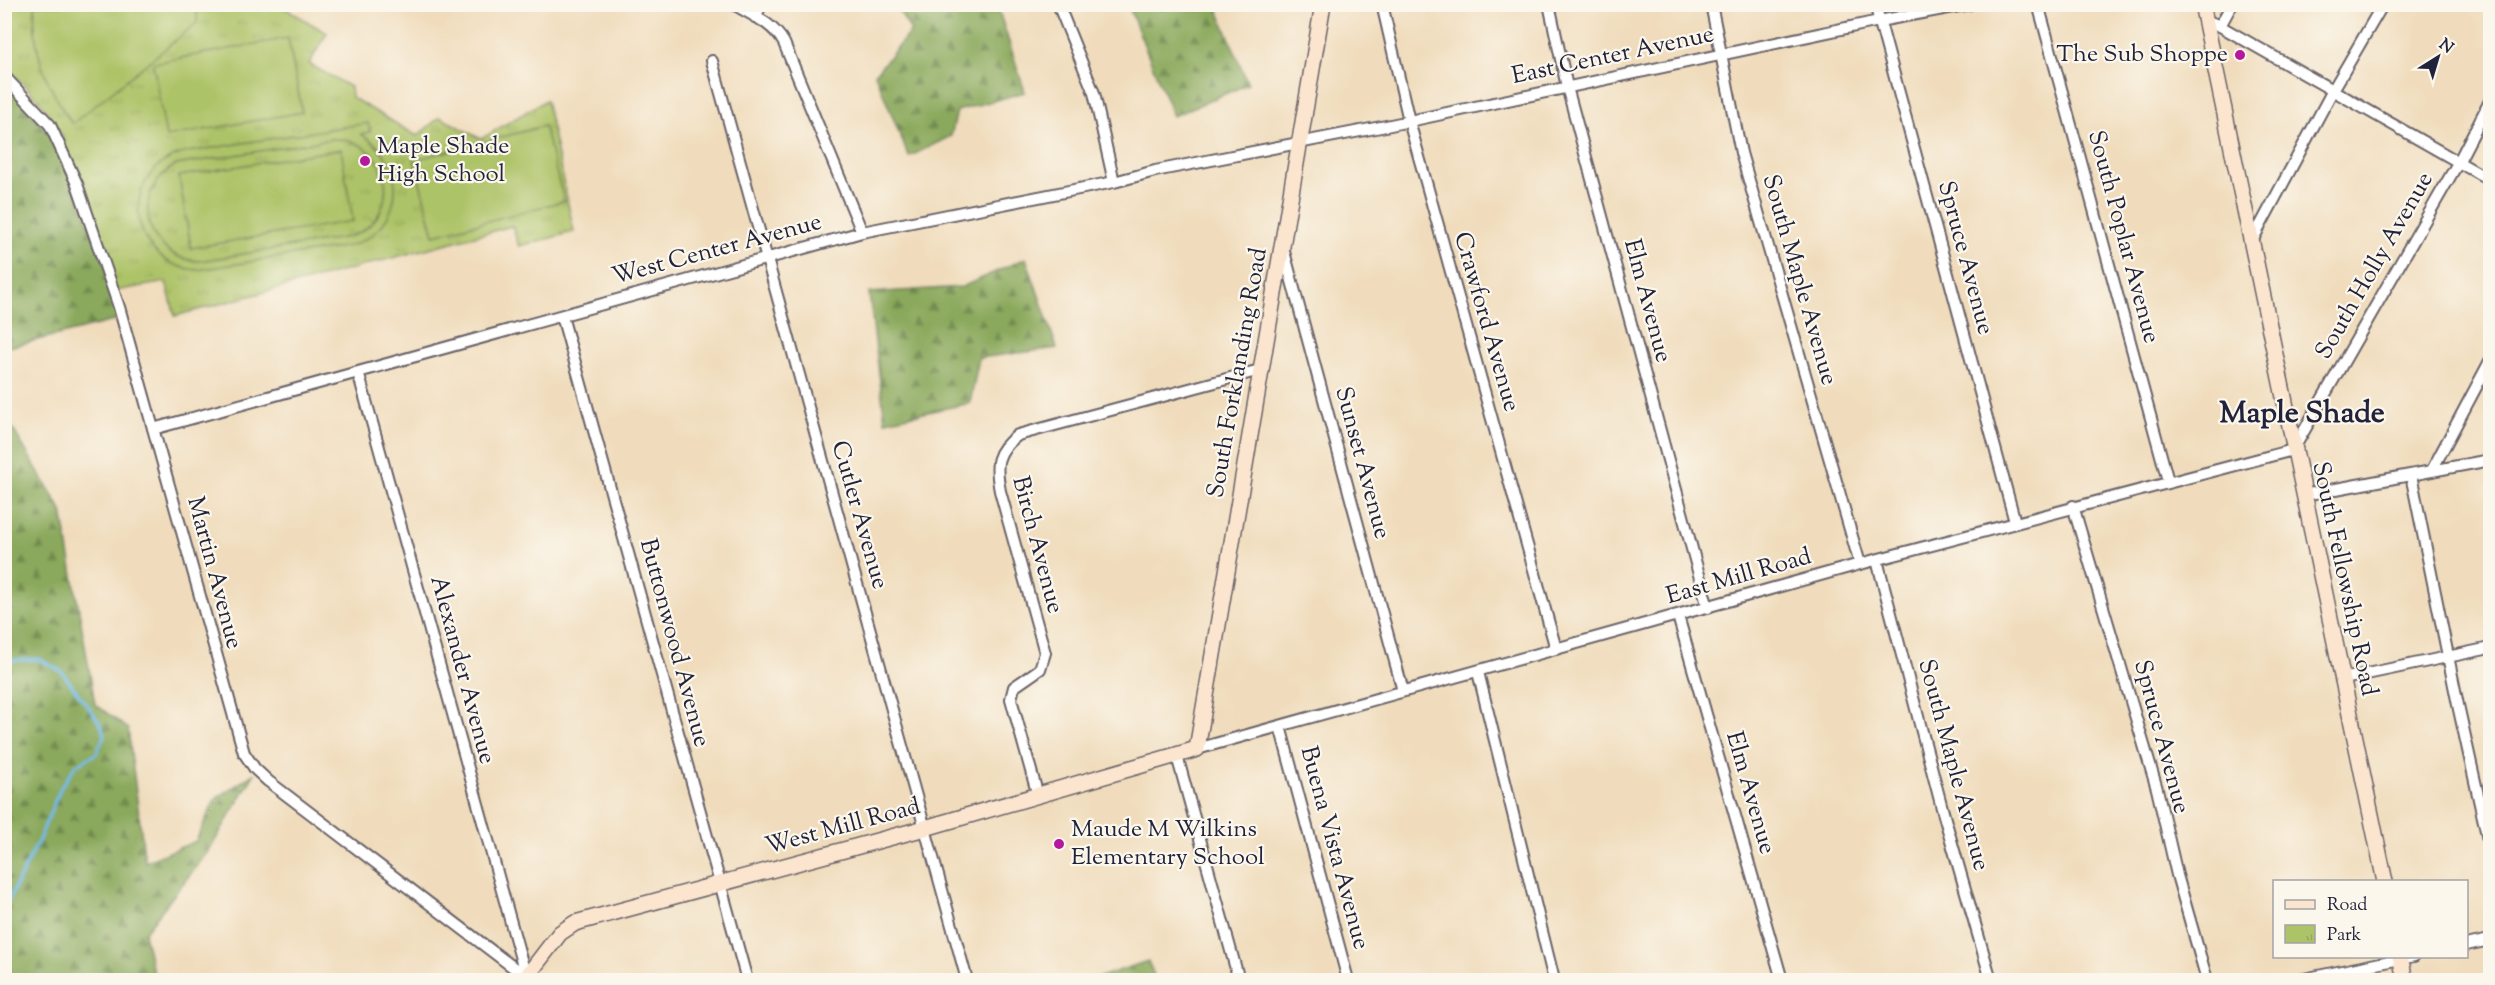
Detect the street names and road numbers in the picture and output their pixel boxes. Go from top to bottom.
street label: East Center Avenue [1509,18,1717,94]
street label: South Poplar Avenue [2078,127,2168,347]
street label: South Holly Avenue [2308,166,2442,366]
street label: South Maple Avenue [1753,171,1845,389]
street label: Spruce Avenue [1928,177,2002,339]
street label: West Center Avenue [608,206,826,294]
street label: Crawford Avenue [1444,228,1528,416]
street label: Elm Avenue [1614,236,1680,366]
street label: South Forklanding Road [1199,245,1277,501]
street label: Sunset Avenue [1325,383,1399,543]
street label: Cutler Avenue [822,437,896,593]
street label: South Fellowship Road [2303,459,2386,700]
street label: Birch Avenue [1002,473,1072,617]
street label: Martin Avenue [177,493,251,653]
street label: Buttonwood Avenue [630,535,718,751]
street label: East Mill Road [1662,540,1816,614]
street label: Alexander Avenue [420,572,504,768]
street label: South Maple Avenue [1908,655,1998,875]
street label: Spruce Avenue [2124,656,2198,818]
street label: Elm Avenue [1716,728,1784,858]
street label: Buena Vista Avenue [1290,743,1378,953]
street label: West Mill Road [762,790,925,864]

